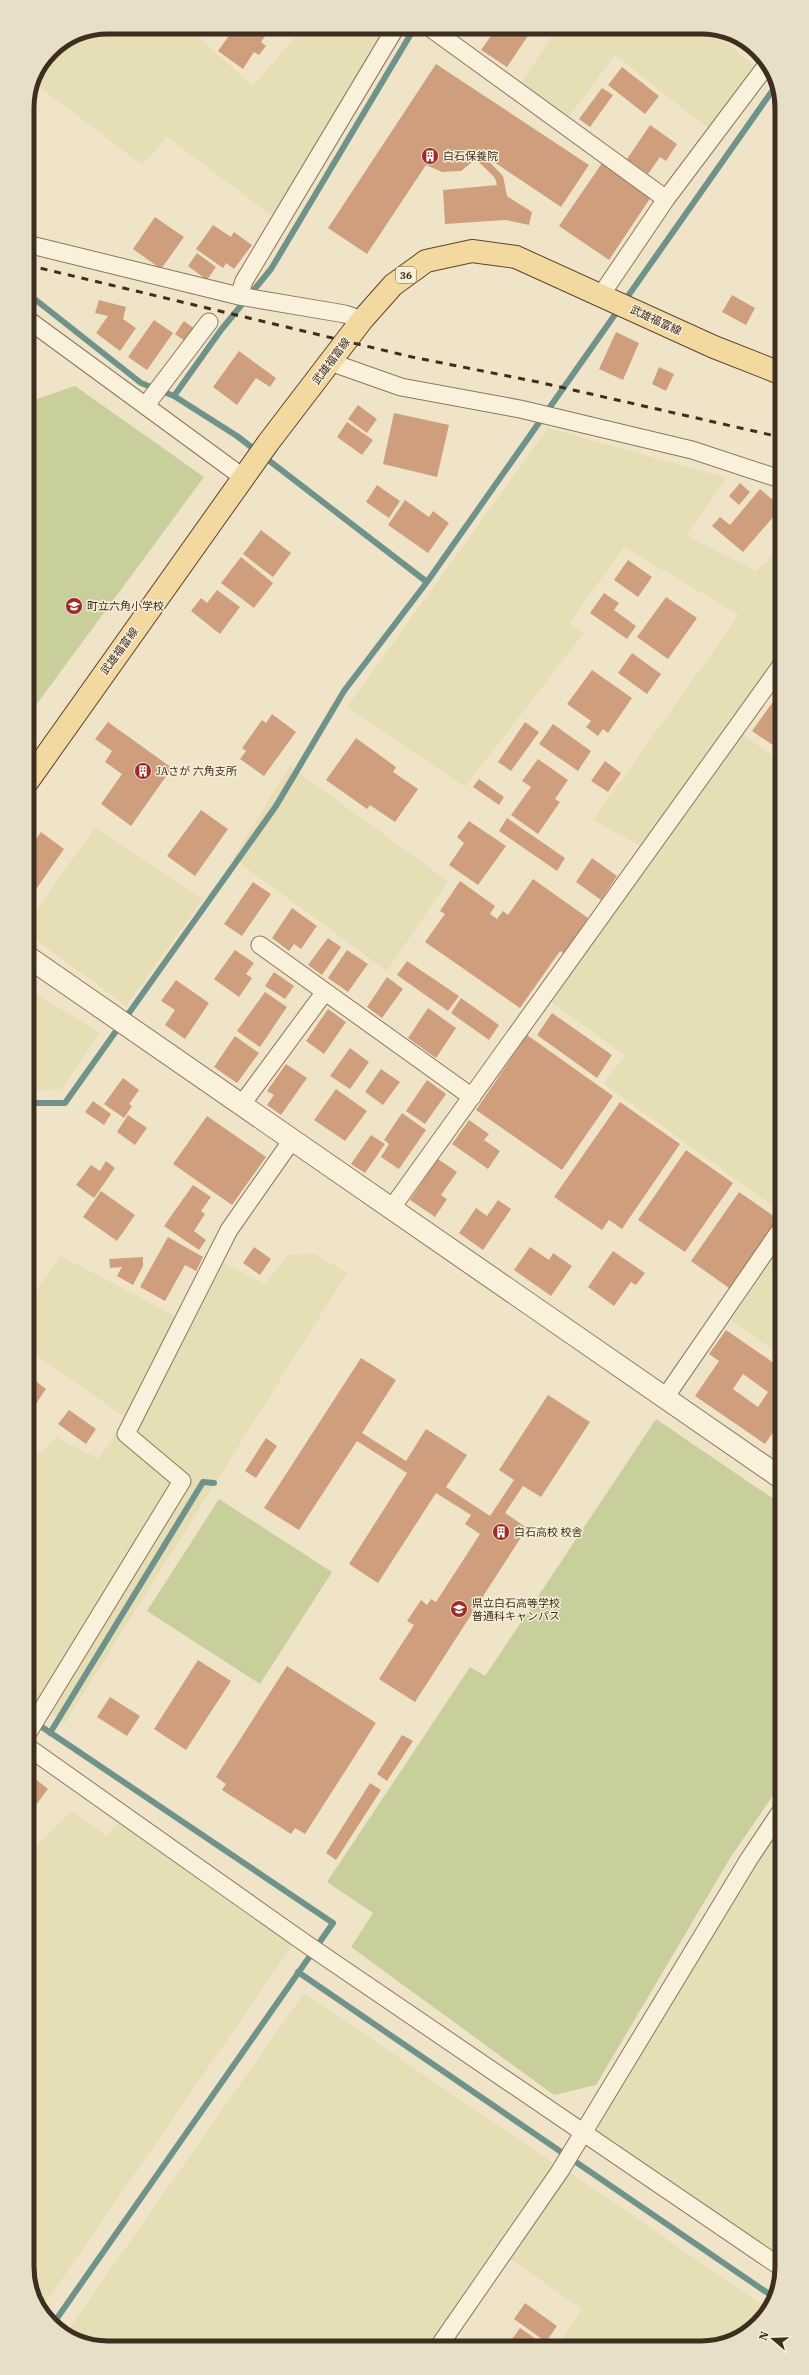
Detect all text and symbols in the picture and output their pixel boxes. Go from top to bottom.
building icon: 白石保養院 [420,146,440,166]
place label: 白石保養院 [443,149,498,163]
road number: 36 [396,267,416,283]
street label: 武雄福富線 [628,302,684,338]
street label: 武雄福富線 [309,335,353,387]
school or university icon: 町立六角小学校 [64,596,84,616]
place label: 町立六角小学校 [87,599,164,613]
street label: 武雄福富線 [97,625,141,677]
building icon: JAさが 六角支所 [133,761,153,781]
place label: JAさが 六角支所 [156,764,238,778]
building icon: 白石高校 校舎 [491,1522,511,1542]
place label: 白石高校 校舎 [514,1525,583,1539]
place label: 県立白石高等学校 普通科キャンパス [472,1596,560,1623]
school or university icon: 県立白石高等学校 普通科キャンパス [449,1599,469,1619]
north arrow [753,2319,793,2359]
text: N [756,2329,772,2342]

